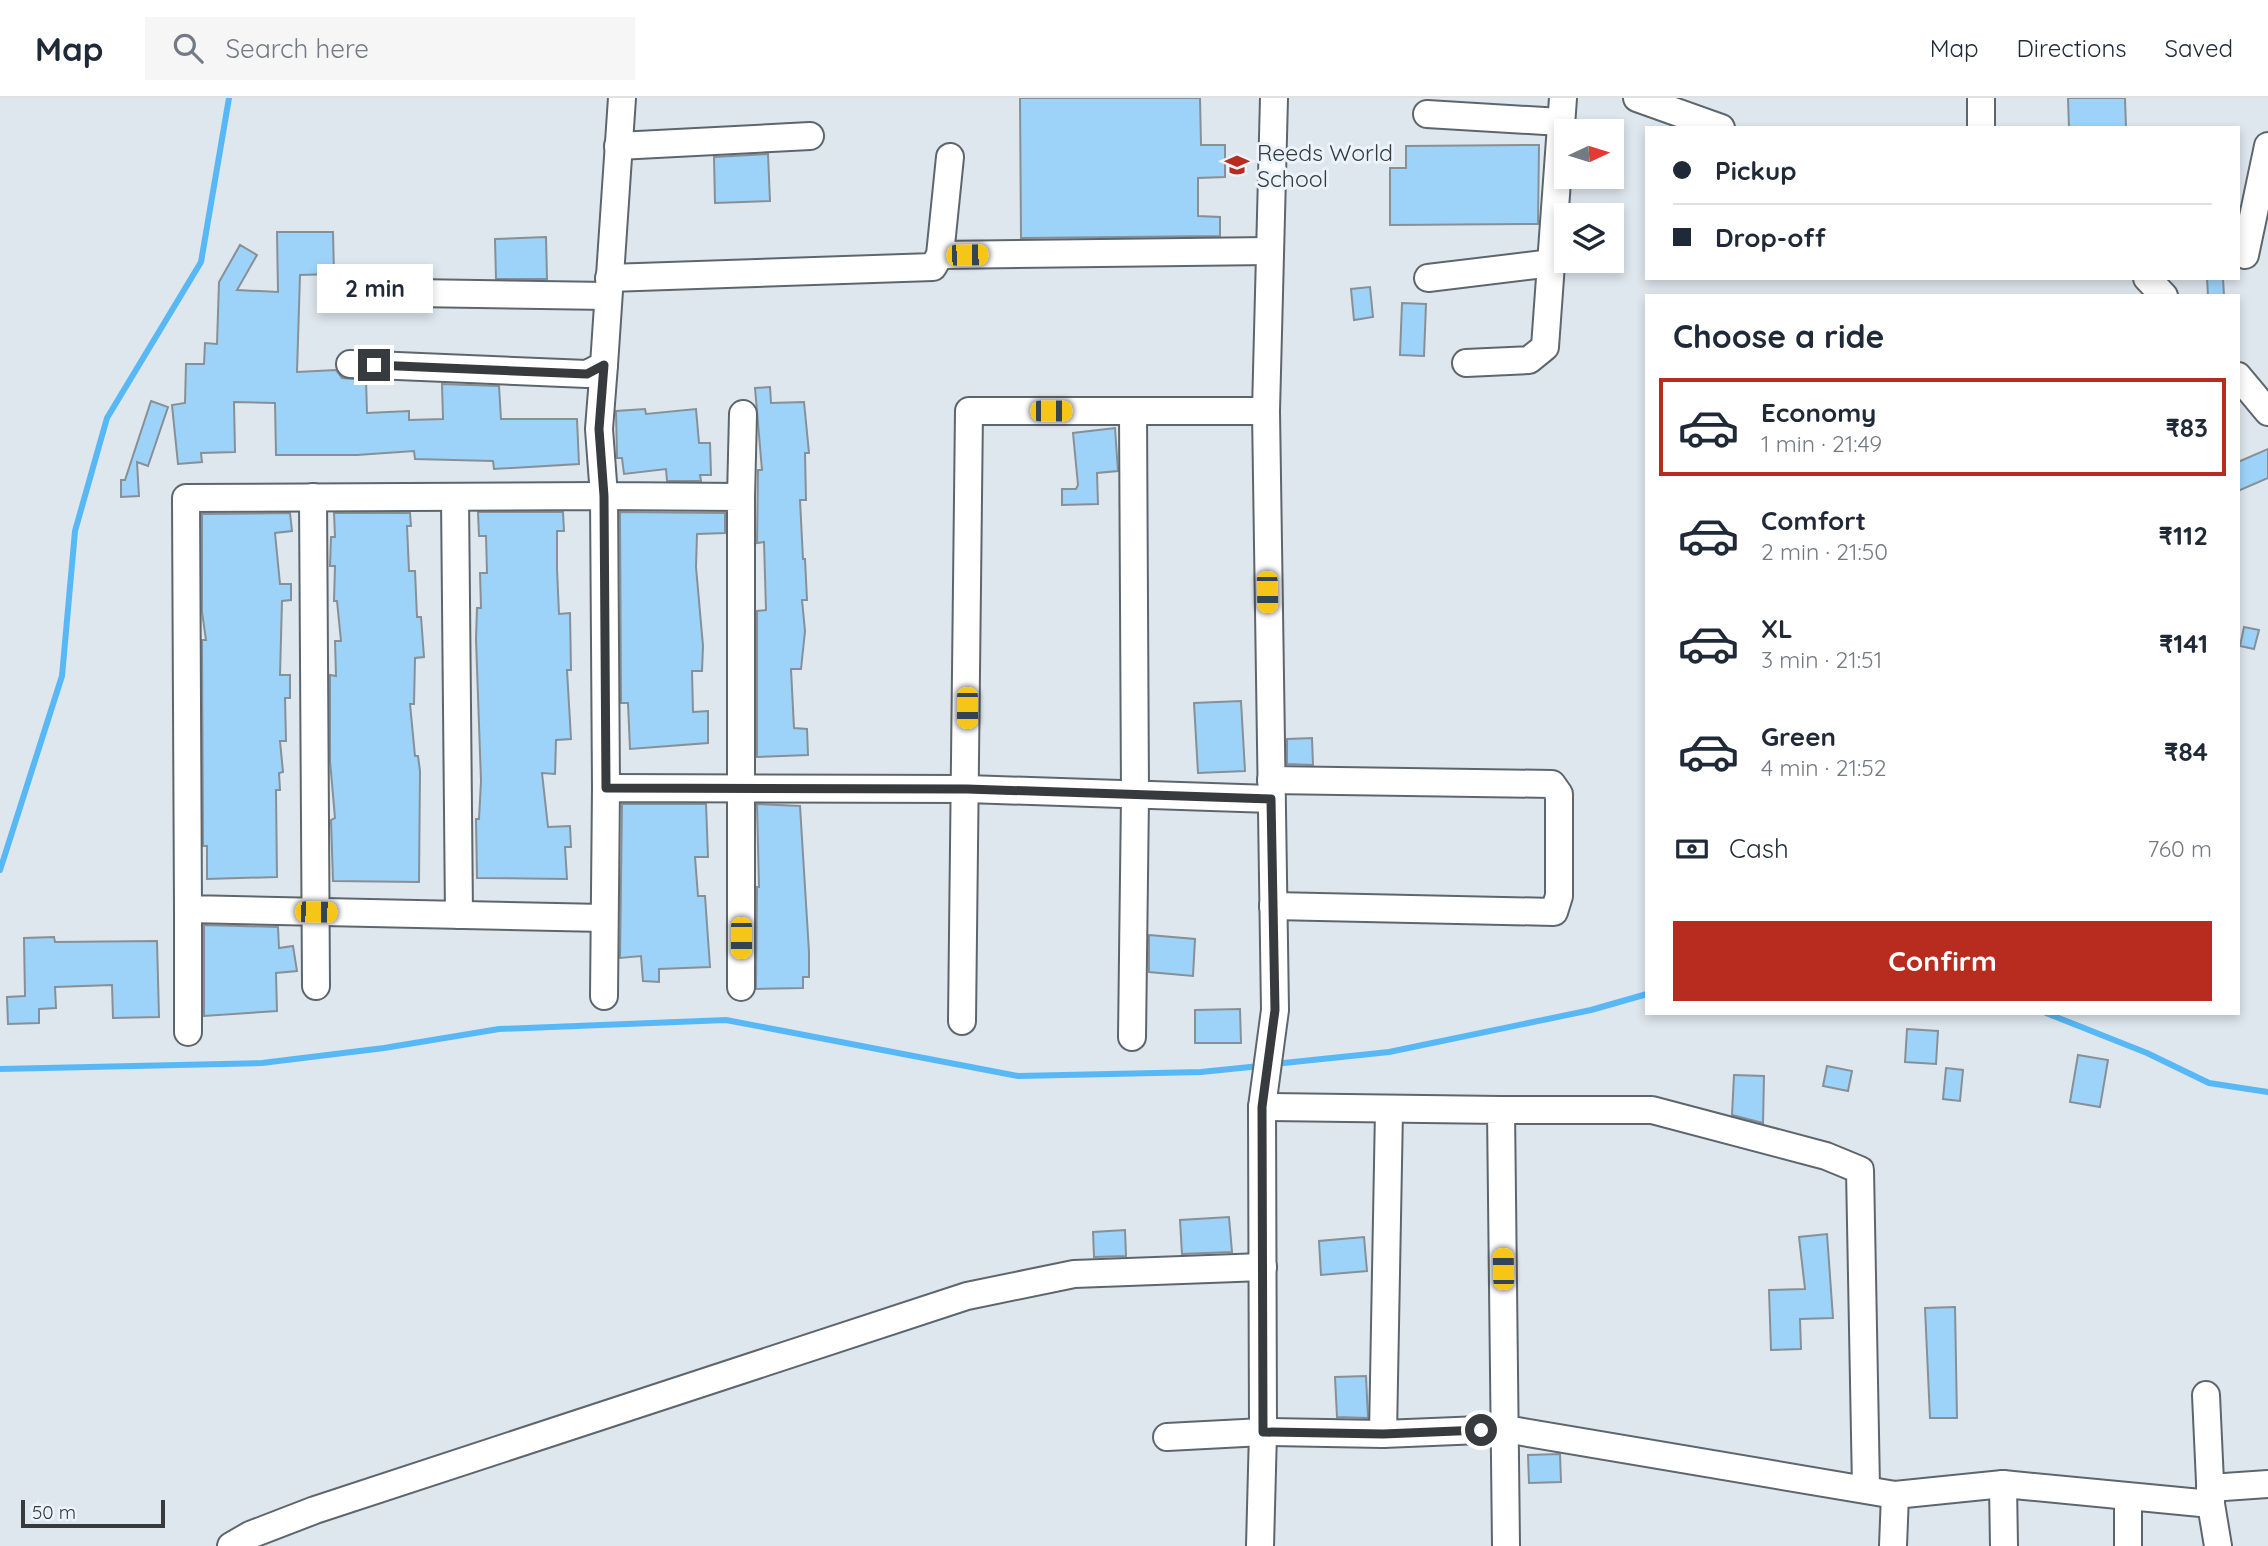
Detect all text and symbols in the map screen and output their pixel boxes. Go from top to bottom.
search box [145,17,635,80]
text: Map [35,28,103,69]
icon: search [169,29,207,67]
text: Search here [225,32,369,65]
text: Map [1930,33,1979,63]
text: Directions [2017,33,2127,63]
text: Saved [2165,33,2233,63]
north arrow [1554,119,1624,189]
map controls [1554,119,1624,273]
place label: Reeds World School [1257,138,1393,193]
school or university icon: Reeds World School [1223,151,1251,179]
text: Pickup [1715,154,1797,187]
button: layers [1554,203,1624,273]
text: Drop-off [1715,221,1826,254]
car [946,244,989,266]
callout: 2 min [316,264,432,313]
text: 2 min [345,274,405,303]
text: Choose a ride [1673,316,1885,356]
route end [358,349,390,381]
icon: car [1677,396,1740,459]
text: Economy [1761,396,1876,429]
car [1031,401,1073,422]
text: ₹83 [2165,411,2208,444]
text: 1 min · 21:49 [1761,429,1882,458]
icon: car [1677,504,1740,567]
text: Comfort [1761,504,1866,537]
text: ₹112 [2159,519,2208,552]
text: 2 min · 21:50 [1761,537,1888,566]
car [1257,571,1278,613]
icon: car [1677,612,1740,675]
text: XL [1761,612,1793,645]
text: ₹141 [2159,627,2208,660]
text: 3 min · 21:51 [1761,645,1882,674]
car [957,687,978,729]
icon: car [1677,720,1740,783]
text: Green [1761,720,1836,753]
text: ₹84 [2164,735,2208,768]
text: 4 min · 21:52 [1761,753,1886,782]
icon: cash [1673,830,1711,868]
text: Cash [1729,832,1789,865]
text: 760 m [2148,834,2212,863]
car [295,901,338,923]
car [731,917,752,959]
button: Confirm [1673,921,2212,1001]
car [1493,1248,1514,1290]
route start [1465,1414,1497,1446]
scale bar [21,1497,164,1529]
text: 50 m [32,1500,76,1524]

